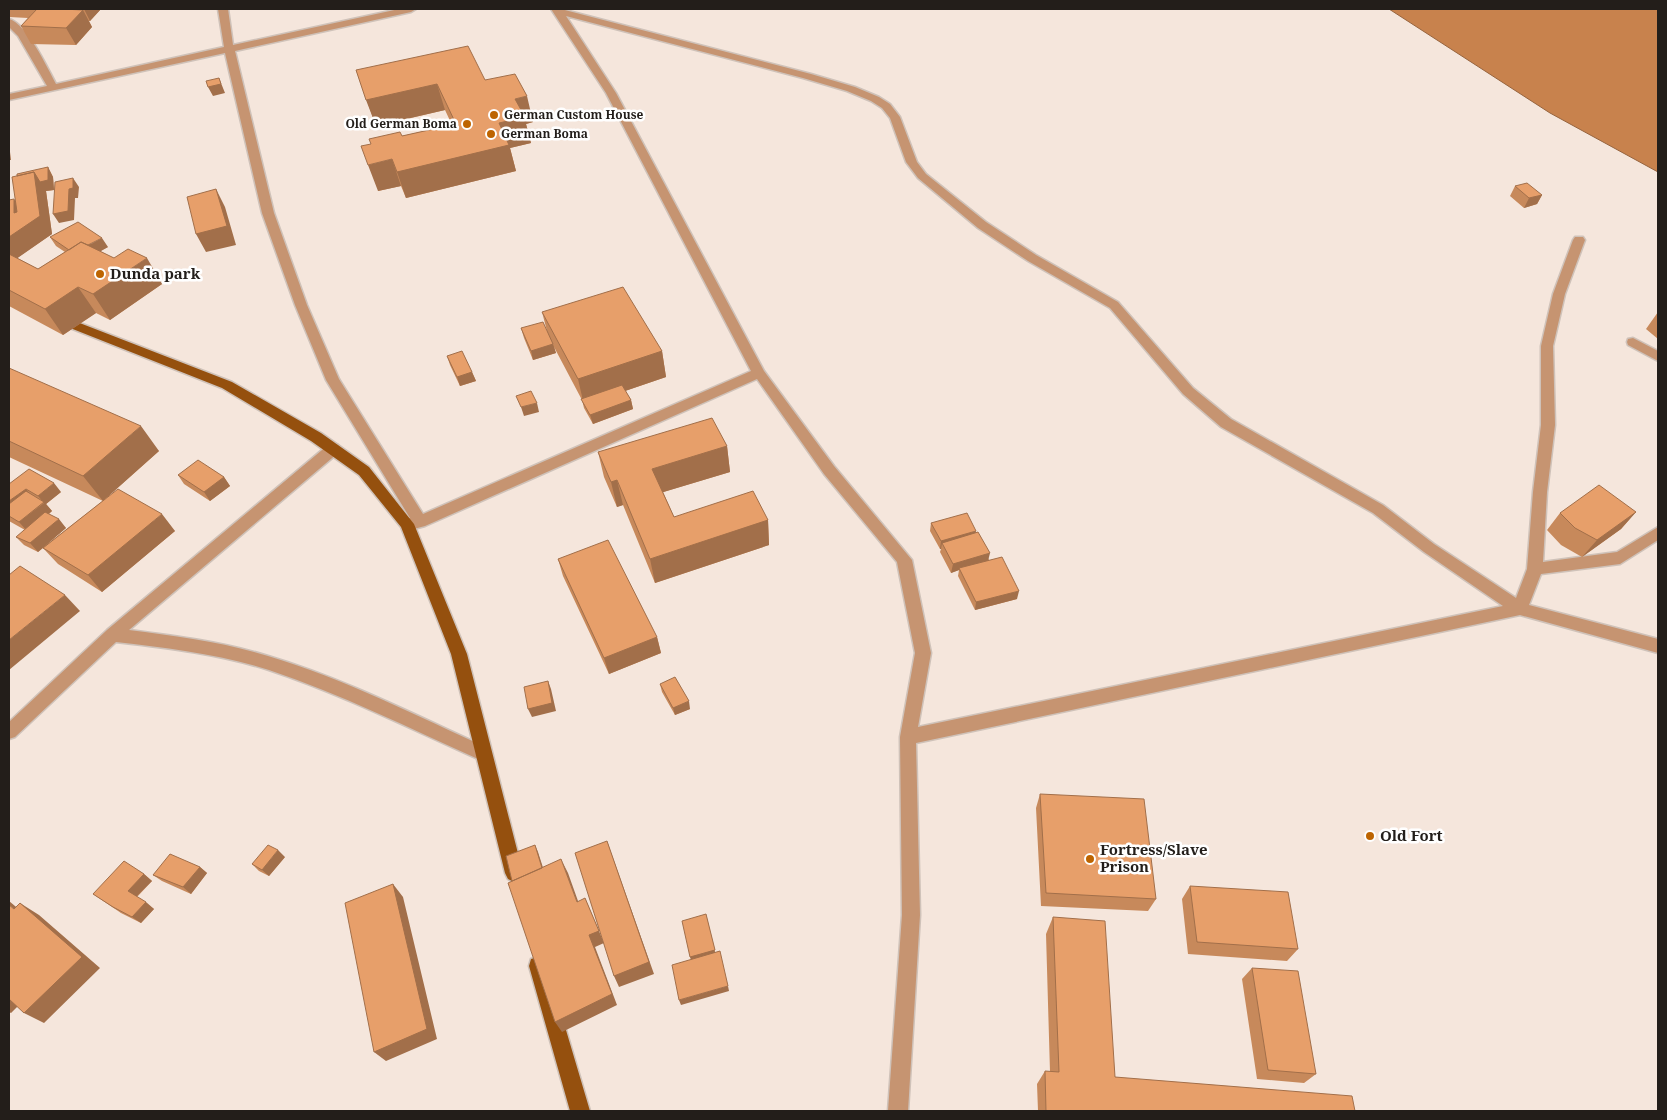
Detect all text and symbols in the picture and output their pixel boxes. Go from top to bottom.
place label: German Custom House [504,106,643,123]
marker: German Custom House [488,109,500,121]
place label: Old German Boma [345,115,457,132]
marker: Old German Boma [461,118,473,130]
place label: German Boma [501,125,588,142]
marker: German Boma [485,128,497,140]
place label: Dunda park [110,263,201,283]
marker: Dunda park [94,268,106,280]
place label: Old Fort [1380,825,1443,845]
marker: Old Fort [1364,830,1376,842]
place label: Fortress/Slave Prison [1100,839,1208,876]
marker: Fortress/Slave Prison [1084,853,1096,865]

